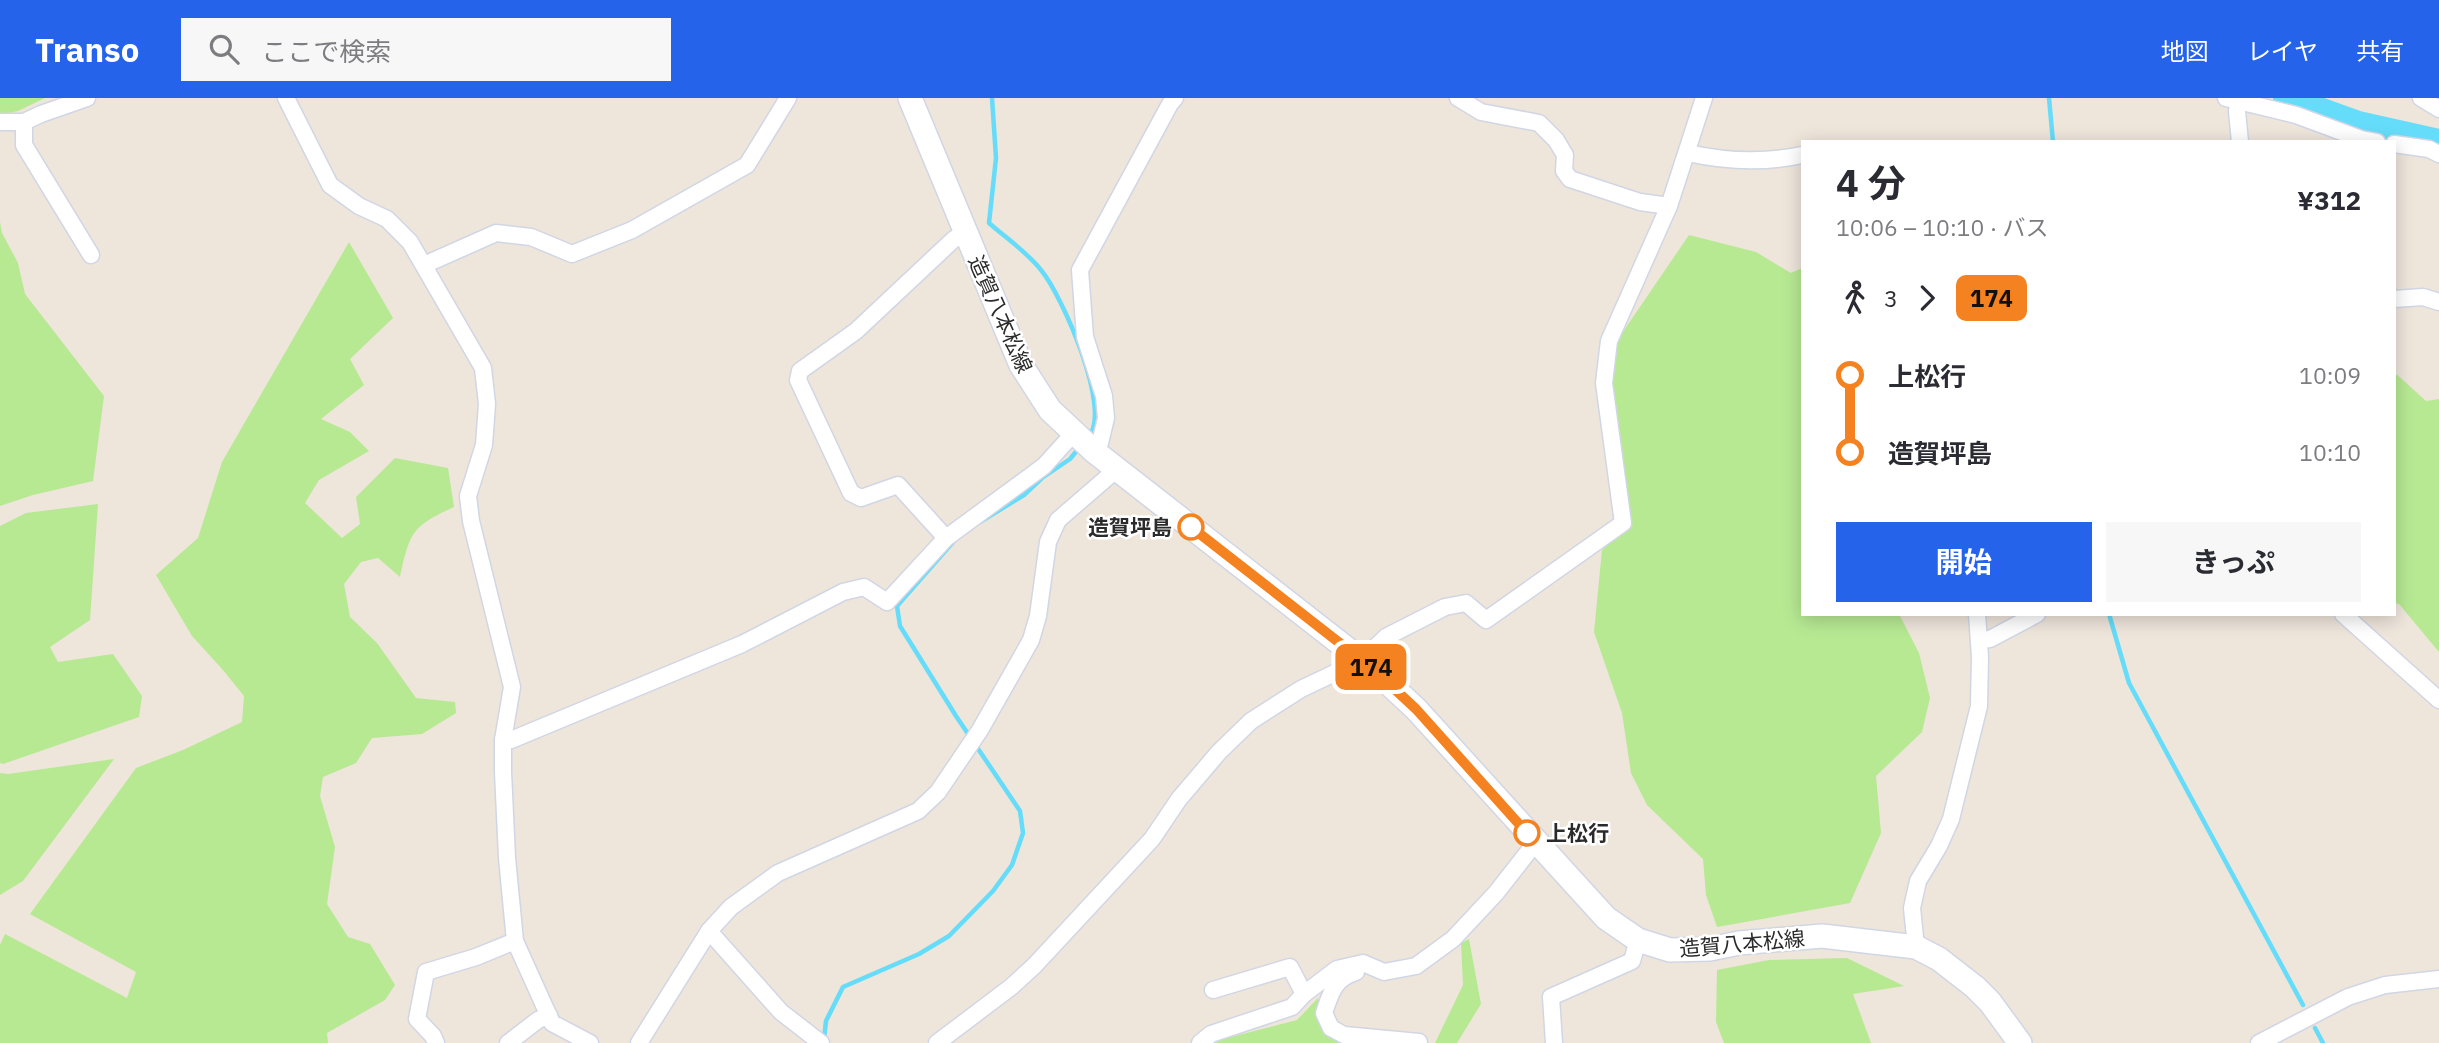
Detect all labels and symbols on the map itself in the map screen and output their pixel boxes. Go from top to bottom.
street label: 造賀八本松線 [963,251,1039,377]
place label: 造賀坪島 [1088,513,1172,541]
marker: 造賀坪島 [1178,514,1204,540]
line badge: 174 [1331,644,1411,690]
place label: 上松行 [1546,819,1609,847]
marker: 上松行 [1514,820,1540,846]
street label: 造賀八本松線 [1678,924,1806,962]

